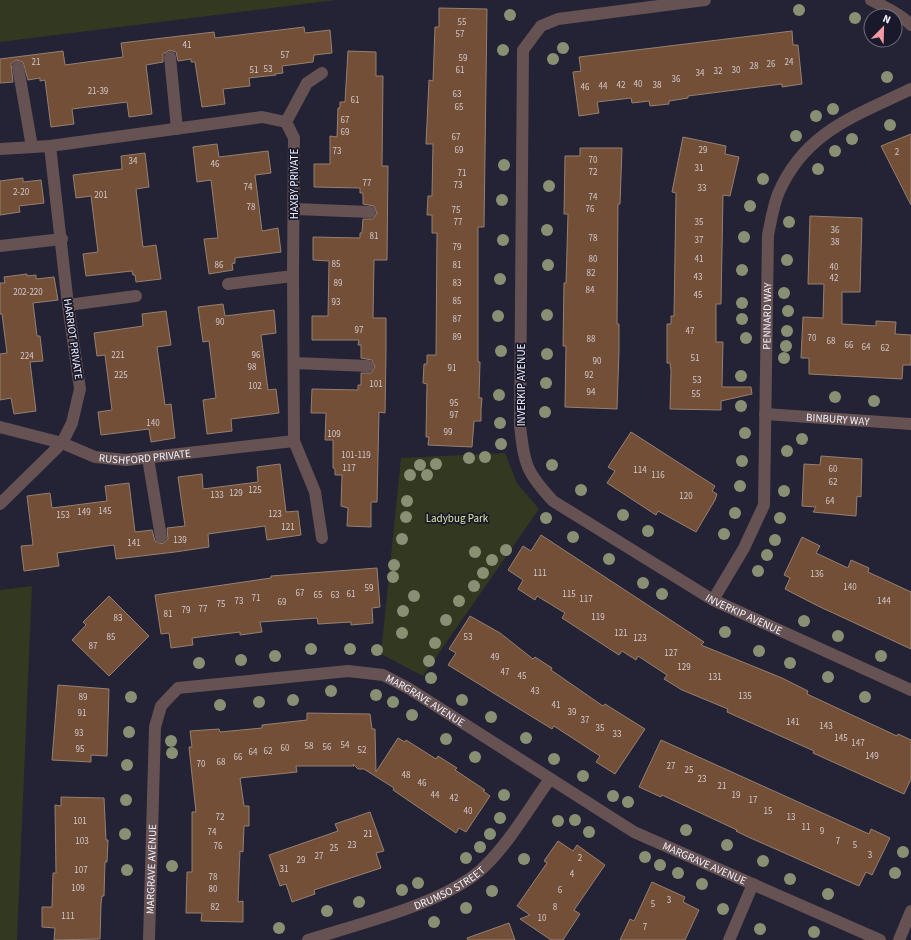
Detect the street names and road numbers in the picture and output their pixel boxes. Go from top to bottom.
street label: HAXBY PRIVATE [287,149,302,219]
street label: PENNARD WAY [759,282,775,350]
street label: HARRIOT PRIVATE [60,298,86,381]
street label: INVERKIP AVENUE [514,343,529,426]
street label: BINBURY WAY [806,409,871,429]
street label: RUSHFORD PRIVATE [98,445,192,468]
street label: INVERKIP AVENUE [703,590,785,638]
street label: MARGRAVE AVENUE [383,670,468,730]
street label: MARGRAVE AVENUE [142,824,160,914]
street label: MARGRAVE AVENUE [660,838,749,888]
street label: DRUMSO STREET [412,862,488,913]

